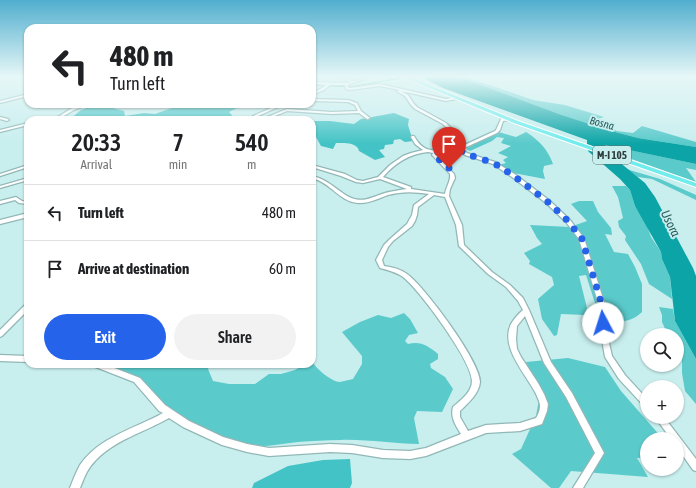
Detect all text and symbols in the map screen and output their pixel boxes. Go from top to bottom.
icon: left [44,40,96,92]
text: 480 m [110,40,173,72]
text: Turn left [110,73,165,94]
water label: Bosna [589,114,615,132]
pin [432,127,466,168]
text: 20:33 [71,129,121,156]
text: 7 [172,129,184,156]
text: 540 [235,129,269,156]
icon: arrive [438,133,460,155]
road number: M-I 105 [593,146,631,164]
text: Arrival [80,157,112,172]
text: min [169,157,187,172]
text: m [247,157,256,172]
icon: left [44,202,66,224]
text: Turn left [78,204,124,221]
text: 480 m [262,204,296,221]
water label: Usora [658,207,683,239]
icon: arrive [44,258,66,280]
text: Arrive at destination [78,260,189,277]
text: 60 m [269,260,296,277]
position arrow [582,302,624,344]
button: Exit [44,314,166,360]
button: Share [174,314,296,360]
map controls [640,328,684,476]
button: search [640,328,684,372]
button: + [640,380,684,424]
button: − [640,432,684,476]

